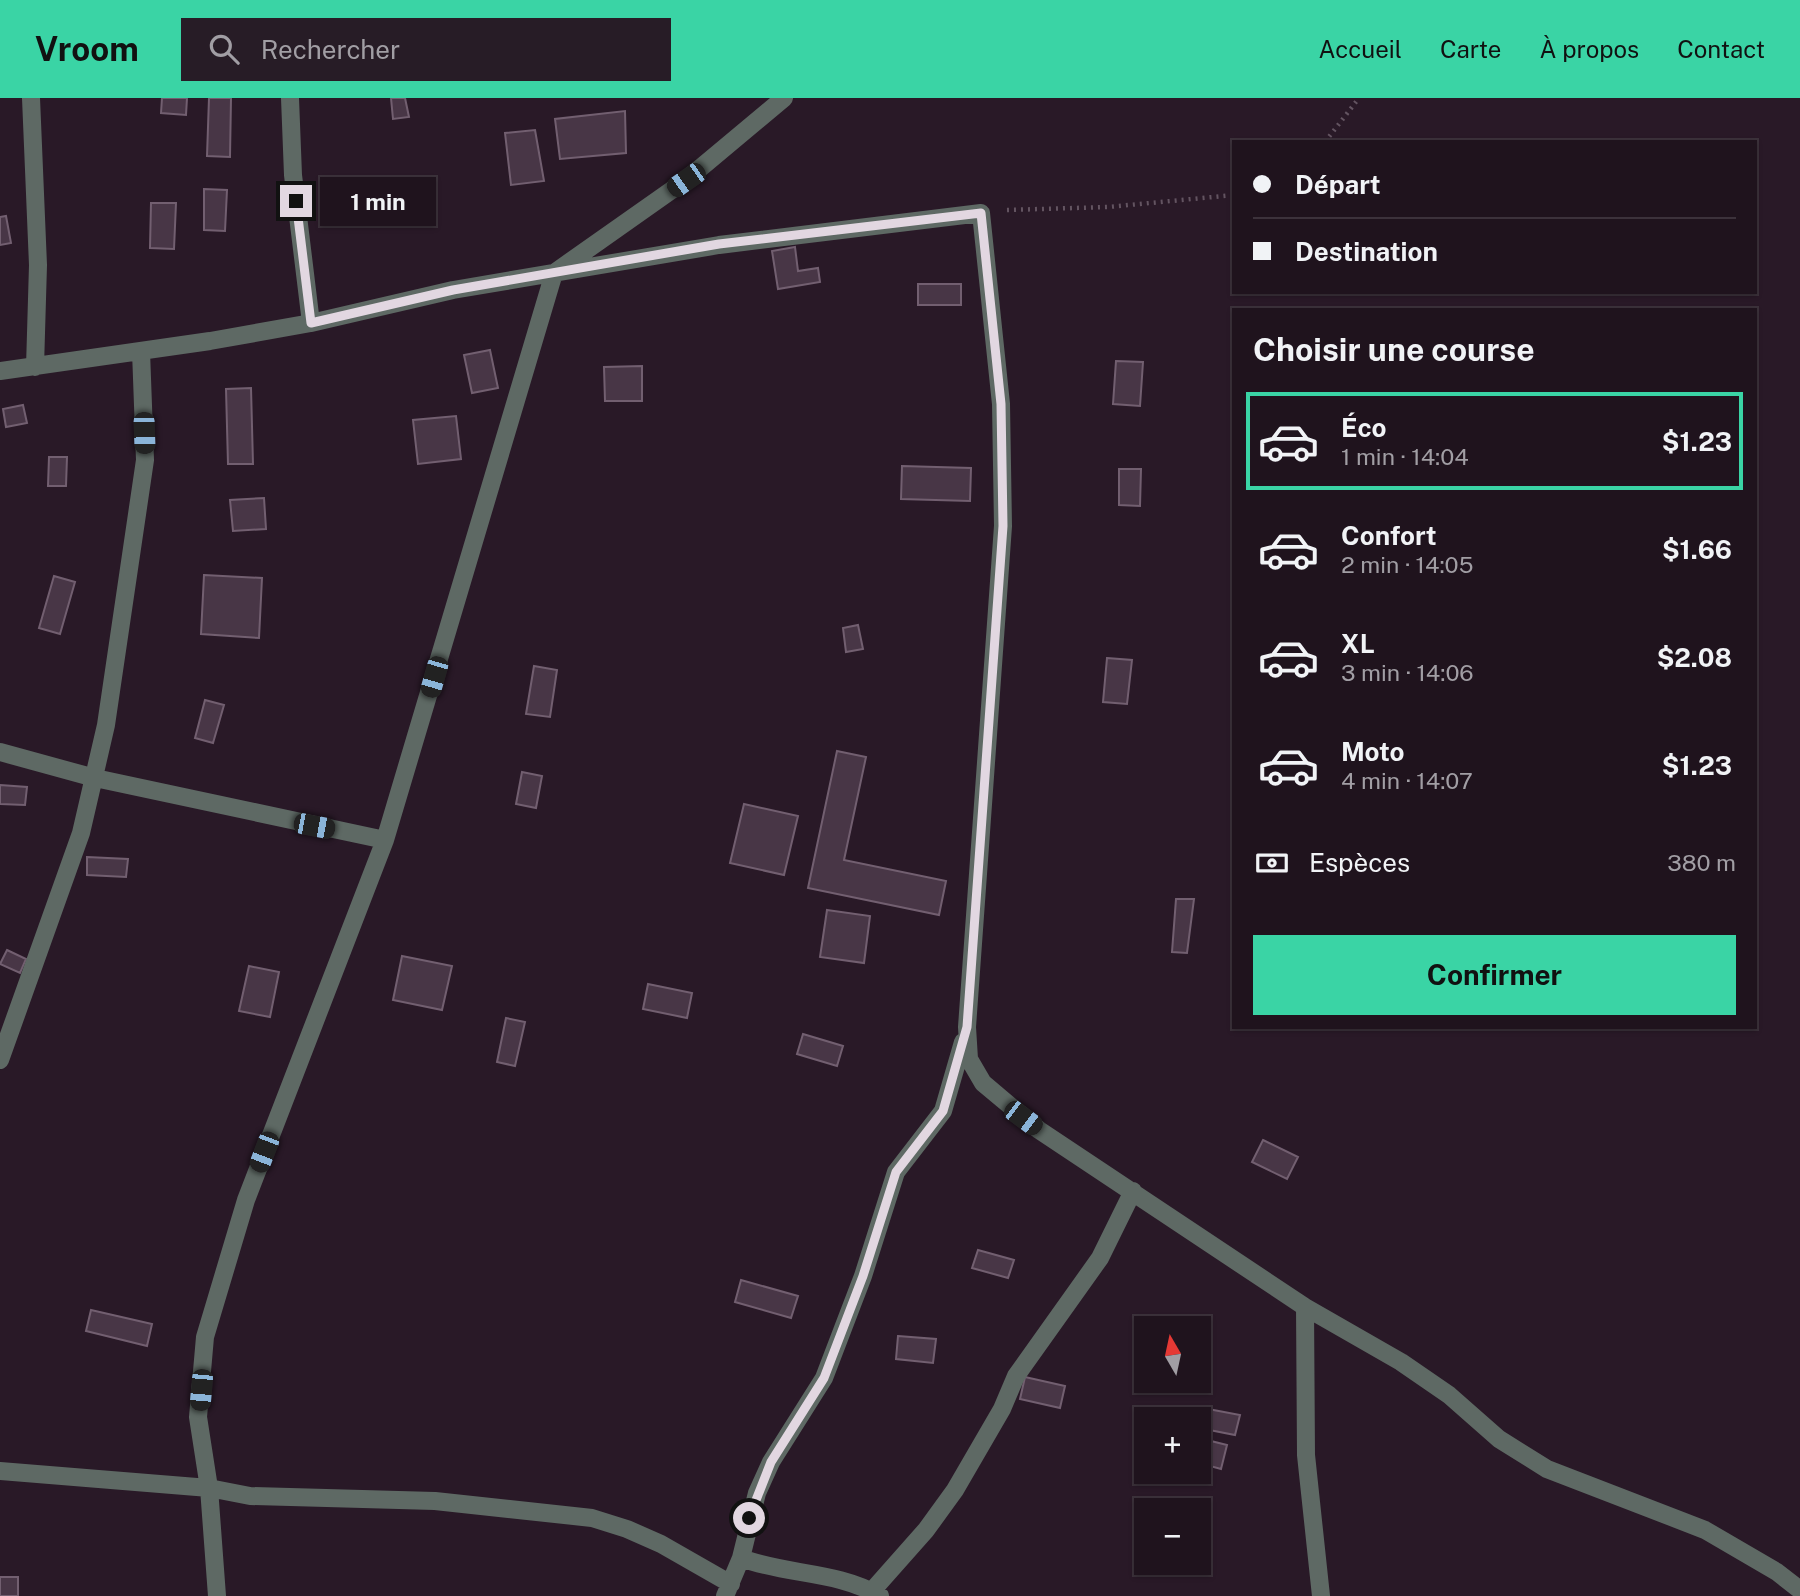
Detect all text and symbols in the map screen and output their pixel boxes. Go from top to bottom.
search box [181,18,671,81]
text: Vroom [35,30,139,68]
icon: search [205,30,243,68]
text: Rechercher [261,34,400,65]
text: Accueil [1319,35,1402,63]
text: Carte [1440,35,1501,63]
text: À propos [1539,35,1639,63]
text: Contact [1677,35,1765,63]
car [663,159,710,201]
text: Départ [1295,169,1381,200]
callout: 1 min [320,176,436,226]
route end [280,185,312,217]
text: 1 min [350,188,406,215]
text: Destination [1295,236,1438,267]
text: Choisir une course [1253,331,1535,368]
icon: car [1257,410,1320,473]
car [133,412,156,454]
text: Éco [1341,412,1387,443]
text: $1.23 [1662,426,1732,457]
text: 1 min · 14:04 [1341,443,1469,470]
icon: car [1257,518,1320,581]
text: Confort [1341,520,1437,551]
text: $1.66 [1662,534,1732,565]
text: 2 min · 14:05 [1341,551,1473,578]
icon: car [1257,626,1320,689]
text: XL [1341,628,1375,659]
text: $2.08 [1657,642,1732,673]
car [419,654,450,700]
text: 3 min · 14:06 [1341,659,1474,686]
icon: car [1257,734,1320,797]
text: Moto [1341,736,1404,767]
text: $1.23 [1662,750,1732,781]
text: 4 min · 14:07 [1341,767,1473,794]
car [292,812,337,840]
icon: cash [1253,844,1291,882]
text: Espèces [1309,847,1410,878]
text: 380 m [1667,849,1736,876]
button: Confirmer [1253,935,1736,1015]
car [1000,1097,1047,1139]
car [247,1129,282,1175]
north arrow [1134,1316,1211,1393]
map controls [1134,1316,1211,1575]
car [189,1368,214,1412]
button: + [1134,1407,1211,1484]
button: − [1134,1498,1211,1575]
route start [733,1502,765,1534]

